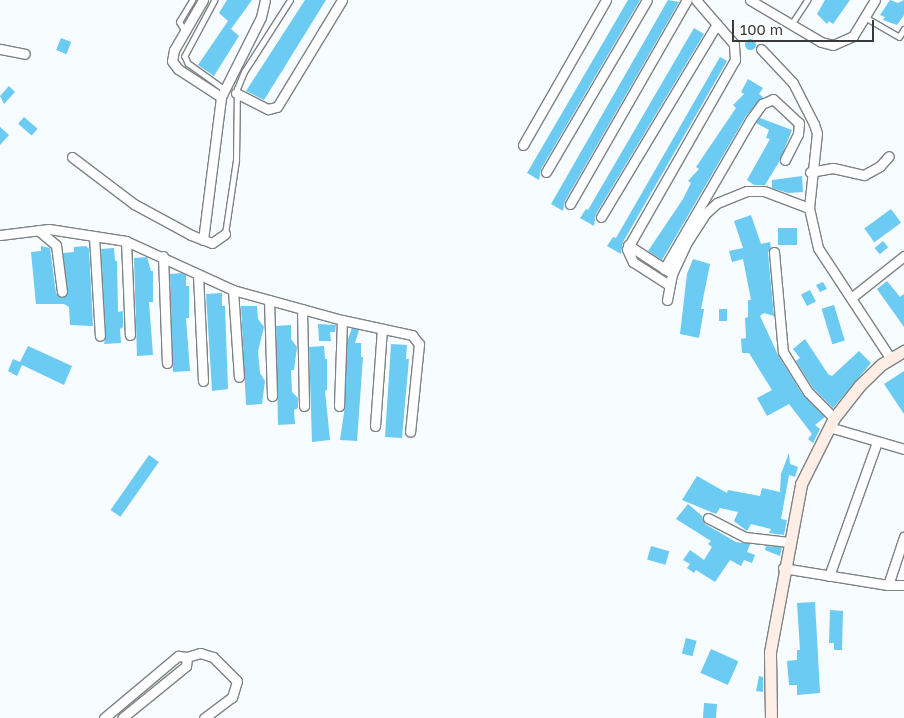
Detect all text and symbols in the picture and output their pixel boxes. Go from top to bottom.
scale bar [734,10,876,42]
text: 100 m [740,20,783,38]

